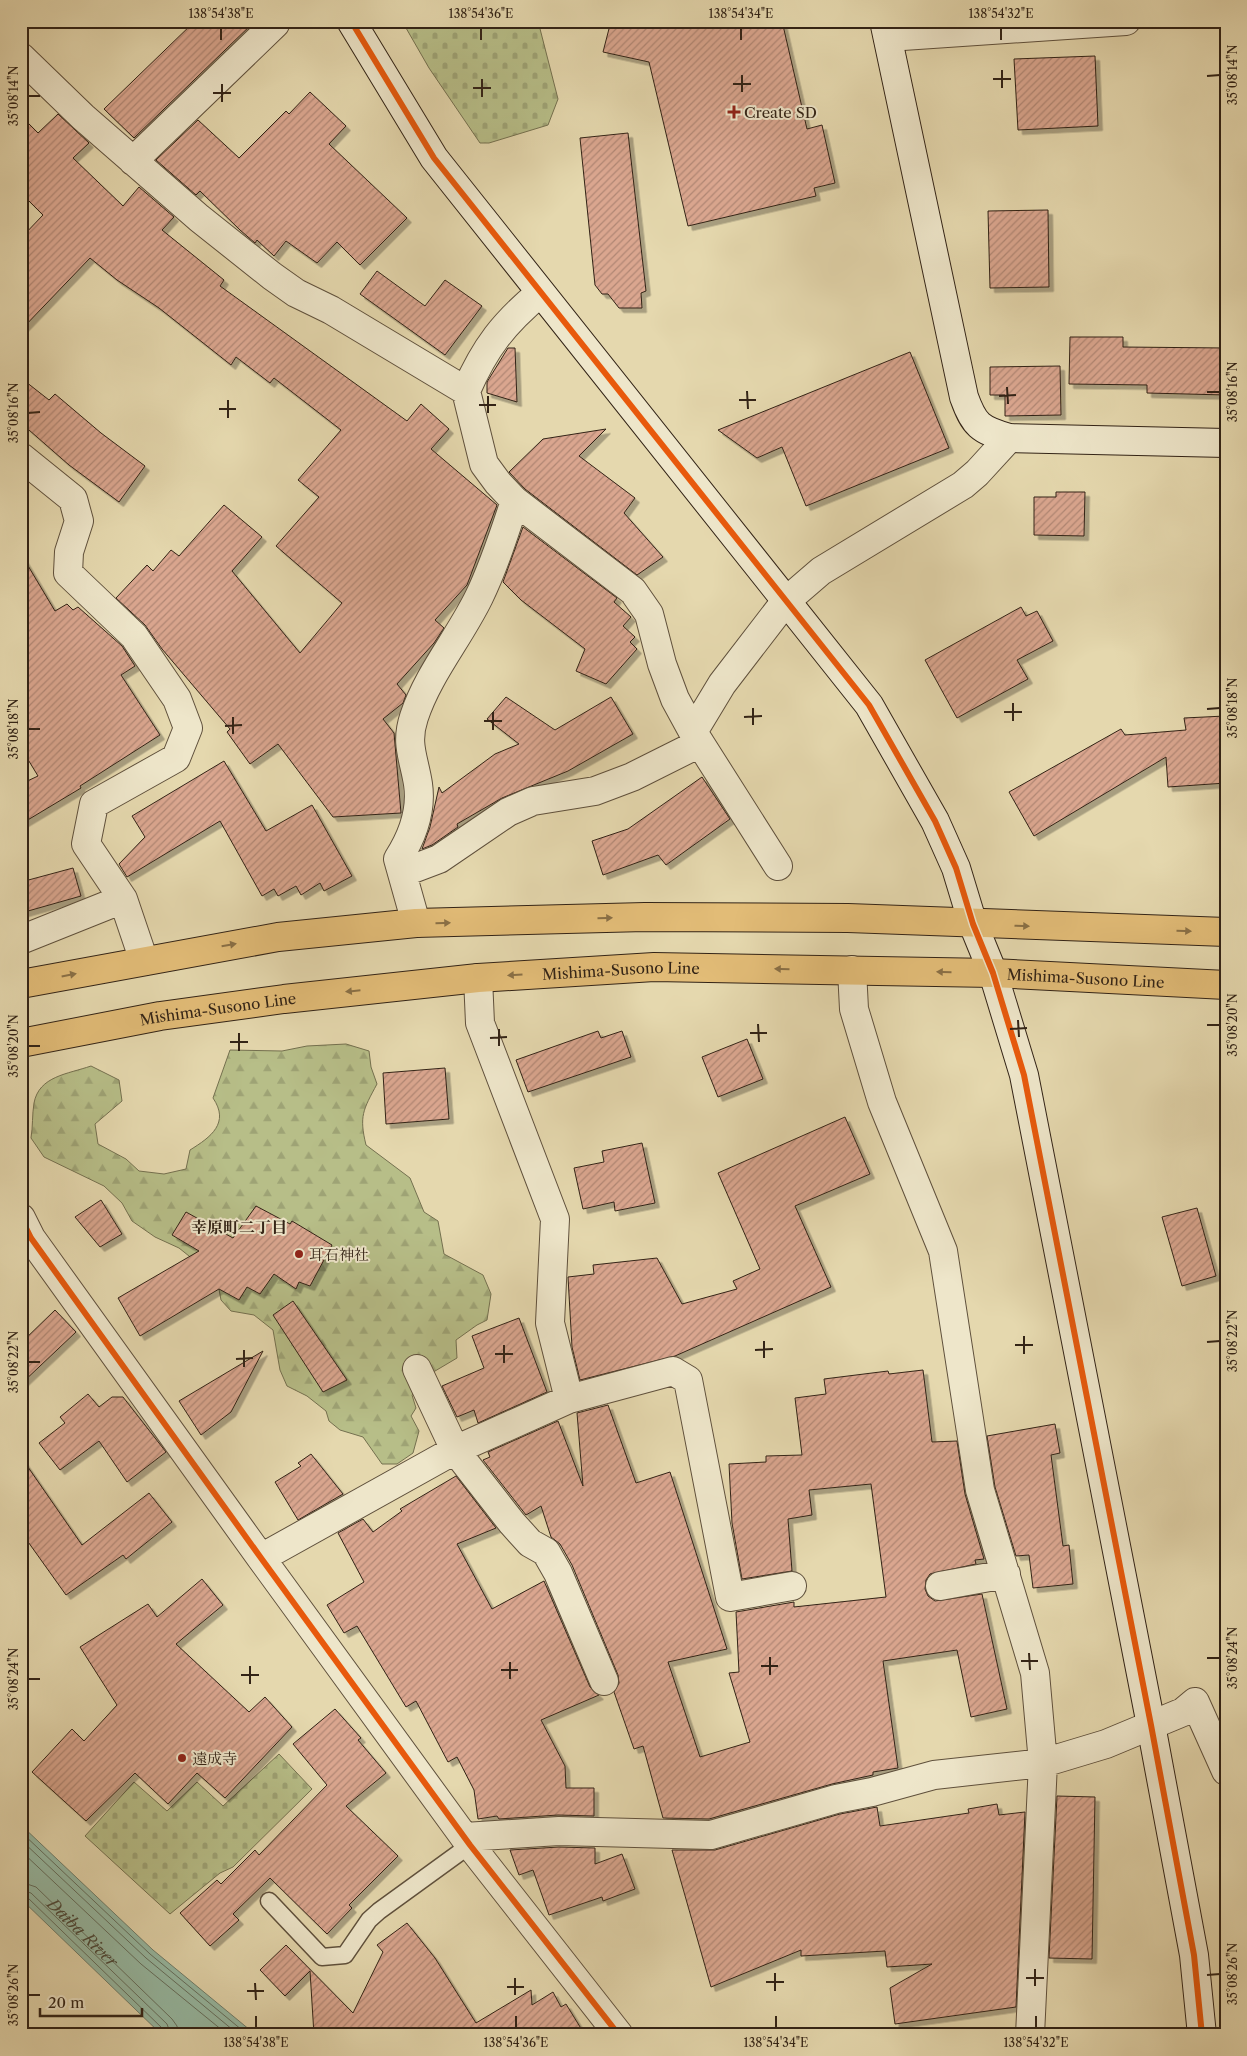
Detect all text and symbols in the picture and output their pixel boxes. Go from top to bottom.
text: 138°54'38"E [188,6,254,21]
text: 138°54'36"E [449,6,513,21]
text: 138°54'34"E [709,6,773,21]
text: 138°54'32"E [969,6,1033,21]
text: 35°08'14"N [1225,45,1240,105]
text: 35°08'14"N [6,66,21,126]
place label: Create SD [744,103,817,122]
marker: Create SD [728,106,740,118]
text: 35°08'16"N [1225,362,1240,422]
text: 35°08'16"N [6,383,21,443]
text: 35°08'18"N [1225,677,1240,738]
text: 35°08'18"N [6,698,21,759]
one-way arrow [597,914,613,922]
one-way arrow [435,918,451,926]
one-way arrow [1014,922,1030,930]
one-way arrow [1177,927,1193,935]
one-way arrow [221,941,237,949]
street label: Mishima-Susono Line [541,957,700,983]
street label: Mishima-Susono Line [1006,964,1165,991]
one-way arrow [774,965,790,973]
one-way arrow [936,967,952,975]
one-way arrow [62,970,78,978]
one-way arrow [507,972,523,980]
one-way arrow [345,987,361,995]
street label: Mishima-Susono Line [138,988,297,1029]
text: 35°08'20"N [1225,993,1240,1057]
text: 35°08'20"N [6,1014,21,1078]
district label: 幸原町二丁目 [191,1217,287,1237]
place label: 耳石神社 [309,1245,369,1264]
marker: 耳石神社 [293,1248,305,1260]
text: 35°08'22"N [1225,1310,1240,1372]
text: 35°08'22"N [6,1331,21,1393]
text: 35°08'24"N [1225,1627,1240,1689]
text: 35°08'24"N [6,1648,21,1710]
place label: 遠成寺 [192,1749,237,1768]
marker: 遠成寺 [176,1752,188,1764]
water label: Daiba River [42,1892,123,1972]
text: 35°08'26"N [1225,1943,1240,2005]
text: 35°08'26"N [6,1964,21,2026]
scale bar [40,1986,142,2018]
text: 20 m [48,1993,84,2012]
text: 138°54'38"E [223,2035,289,2050]
text: 138°54'36"E [484,2035,548,2050]
text: 138°54'34"E [744,2035,808,2050]
text: 138°54'32"E [1004,2035,1068,2050]

